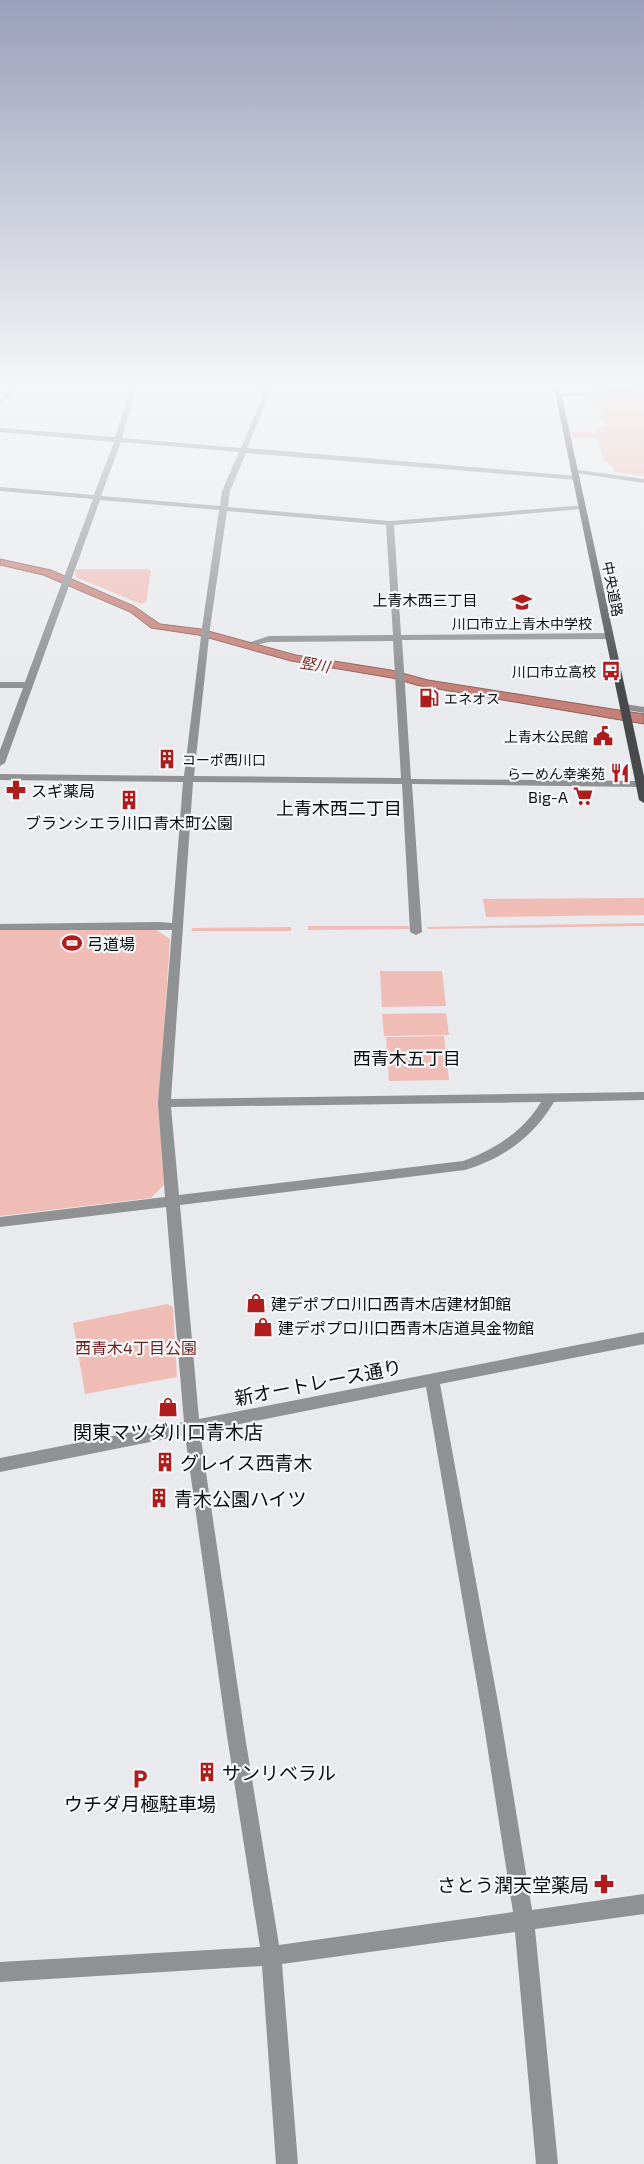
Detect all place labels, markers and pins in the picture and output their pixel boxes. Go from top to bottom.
school or university icon: 川口市立上青木中学校 [511,591,533,613]
place label: 川口市立上青木中学校 [452,615,592,632]
bus stop icon: 川口市立高校 [600,660,622,682]
place label: 川口市立高校 [512,663,596,680]
fuel station icon: エネオス [418,687,440,709]
place label: エネオス [444,690,500,707]
public building icon: 上青木公民館 [592,725,614,747]
place label: 上青木公民館 [504,728,588,745]
building icon: コーポ西川口 [156,748,178,770]
place label: コーポ西川口 [182,751,266,768]
restaurant icon: らーめん幸楽苑 [609,762,631,784]
place label: らーめん幸楽苑 [507,765,605,782]
pharmacy icon: スギ薬局 [5,779,27,801]
place label: スギ薬局 [31,781,95,800]
supermarket icon: Big-A [572,785,594,807]
place label: Big-A [528,787,568,806]
building icon: ブランシエラ川口青木町公園 [118,789,140,811]
place label: ブランシエラ川口青木町公園 [25,813,233,832]
sports icon: 弓道場 [61,932,83,954]
place label: 弓道場 [87,934,135,953]
shop icon: 建デポプロ川口西青木店建材卸館 [245,1292,267,1314]
place label: 建デポプロ川口西青木店建材卸館 [271,1294,511,1313]
shop icon: 建デポプロ川口西青木店道具金物館 [252,1316,274,1338]
place label: 建デポプロ川口西青木店道具金物館 [278,1318,534,1337]
shop icon: 関東マツダ川口青木店 [157,1396,179,1418]
place label: 関東マツダ川口青木店 [73,1420,263,1443]
building icon: グレイス西青木 [154,1451,176,1473]
place label: グレイス西青木 [180,1451,312,1474]
building icon: 青木公園ハイツ [148,1487,170,1509]
place label: 青木公園ハイツ [174,1487,307,1510]
building icon: サンリベラル [196,1761,218,1783]
place label: サンリベラル [222,1761,336,1784]
parking icon: ウチダ月極駐車場 [129,1768,151,1790]
place label: ウチダ月極駐車場 [64,1792,216,1815]
place label: さとう潤天堂薬局 [437,1873,589,1896]
pharmacy icon: さとう潤天堂薬局 [593,1873,615,1895]

